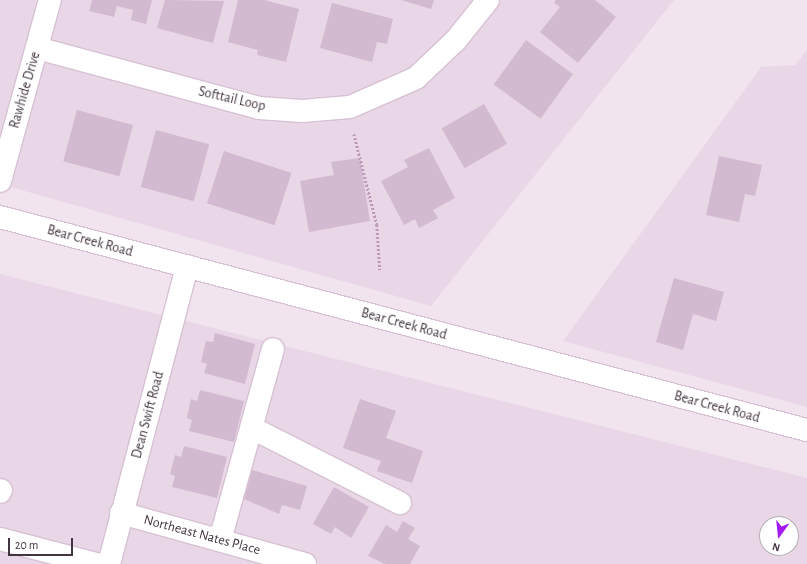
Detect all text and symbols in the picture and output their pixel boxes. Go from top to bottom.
street label: Rawhide Drive [6,50,44,130]
street label: Softtail Loop [197,83,267,115]
street label: Bear Creek Road [45,222,135,260]
street label: Bear Creek Road [359,305,449,343]
street label: Dean Swift Road [128,370,168,460]
street label: Bear Creek Road [672,388,762,426]
street label: Northeast Nates Place [142,511,262,559]
north arrow [759,516,799,556]
scale bar [10,530,75,556]
text: 20 m [15,539,38,551]
text: N [771,541,781,553]

